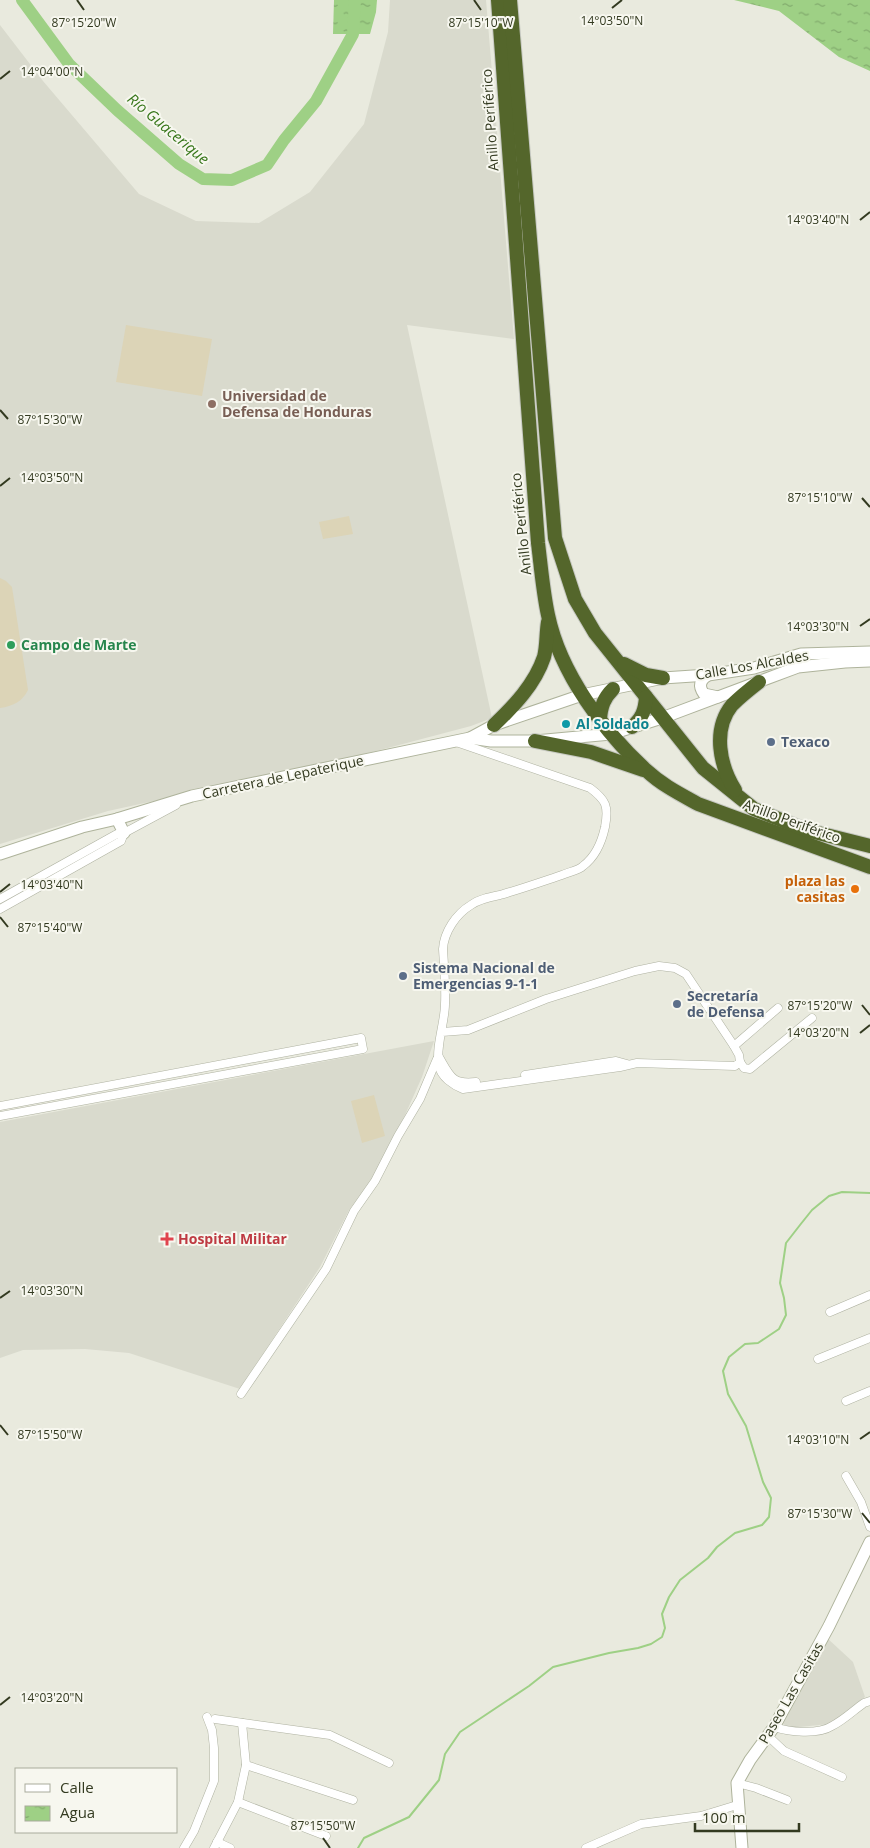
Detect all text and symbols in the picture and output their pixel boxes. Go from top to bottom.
text: 14°03'50"N [581,12,643,29]
text: 87°15'20"W [52,14,116,31]
text: 87°15'10"W [449,14,513,31]
text: 14°04'00"N [21,63,83,80]
street label: Anillo Periférico [476,68,503,172]
water label: Río Guacerique [124,88,214,169]
text: 14°03'40"N [787,211,849,228]
place label: Universidad de Defensa de Honduras [222,386,372,421]
marker: Universidad de Defensa de Honduras [206,398,218,410]
text: 87°15'30"W [18,411,82,428]
text: 14°03'50"N [21,469,83,486]
street label: Anillo Periférico [506,472,535,576]
text: 87°15'10"W [788,489,852,506]
text: 14°03'30"N [787,618,849,635]
place label: Campo de Marte [21,635,136,654]
marker: Campo de Marte [5,639,17,651]
street label: Calle Los Alcaldes [694,645,810,684]
place label: Al Soldado [576,714,649,733]
marker: Al Soldado [560,718,572,730]
place label: Texaco [781,732,830,751]
marker: Texaco [765,736,777,748]
street label: Carretera de Lepaterique [200,750,366,803]
street label: Anillo Periférico [741,794,844,847]
place label: plaza las casitas [785,871,845,906]
text: 14°03'40"N [21,876,83,893]
marker: plaza las casitas [849,883,861,895]
text: 87°15'40"W [18,919,82,936]
place label: Sistema Nacional de Emergencias 9-1-1 [413,958,555,993]
marker: Sistema Nacional de Emergencias 9-1-1 [397,970,409,982]
place label: Secretaría de Defensa [687,986,765,1021]
text: 87°15'20"W [788,997,852,1014]
marker: Secretaría de Defensa [671,998,683,1010]
text: 14°03'20"N [787,1024,849,1041]
place label: Hospital Militar [178,1229,287,1248]
marker: Hospital Militar [160,1232,174,1246]
text: 14°03'30"N [21,1282,83,1299]
text: 87°15'50"W [18,1426,82,1443]
text: 14°03'10"N [787,1431,849,1448]
text: 87°15'30"W [788,1505,852,1522]
street label: Paseo Las Casitas [754,1638,828,1747]
text: 14°03'20"N [21,1689,83,1706]
legend [15,1768,178,1833]
text: Calle [60,1777,94,1797]
scale bar [695,1800,799,1832]
text: Agua [60,1802,95,1822]
text: 100 m [702,1807,746,1827]
text: 87°15'50"W [291,1817,355,1834]

